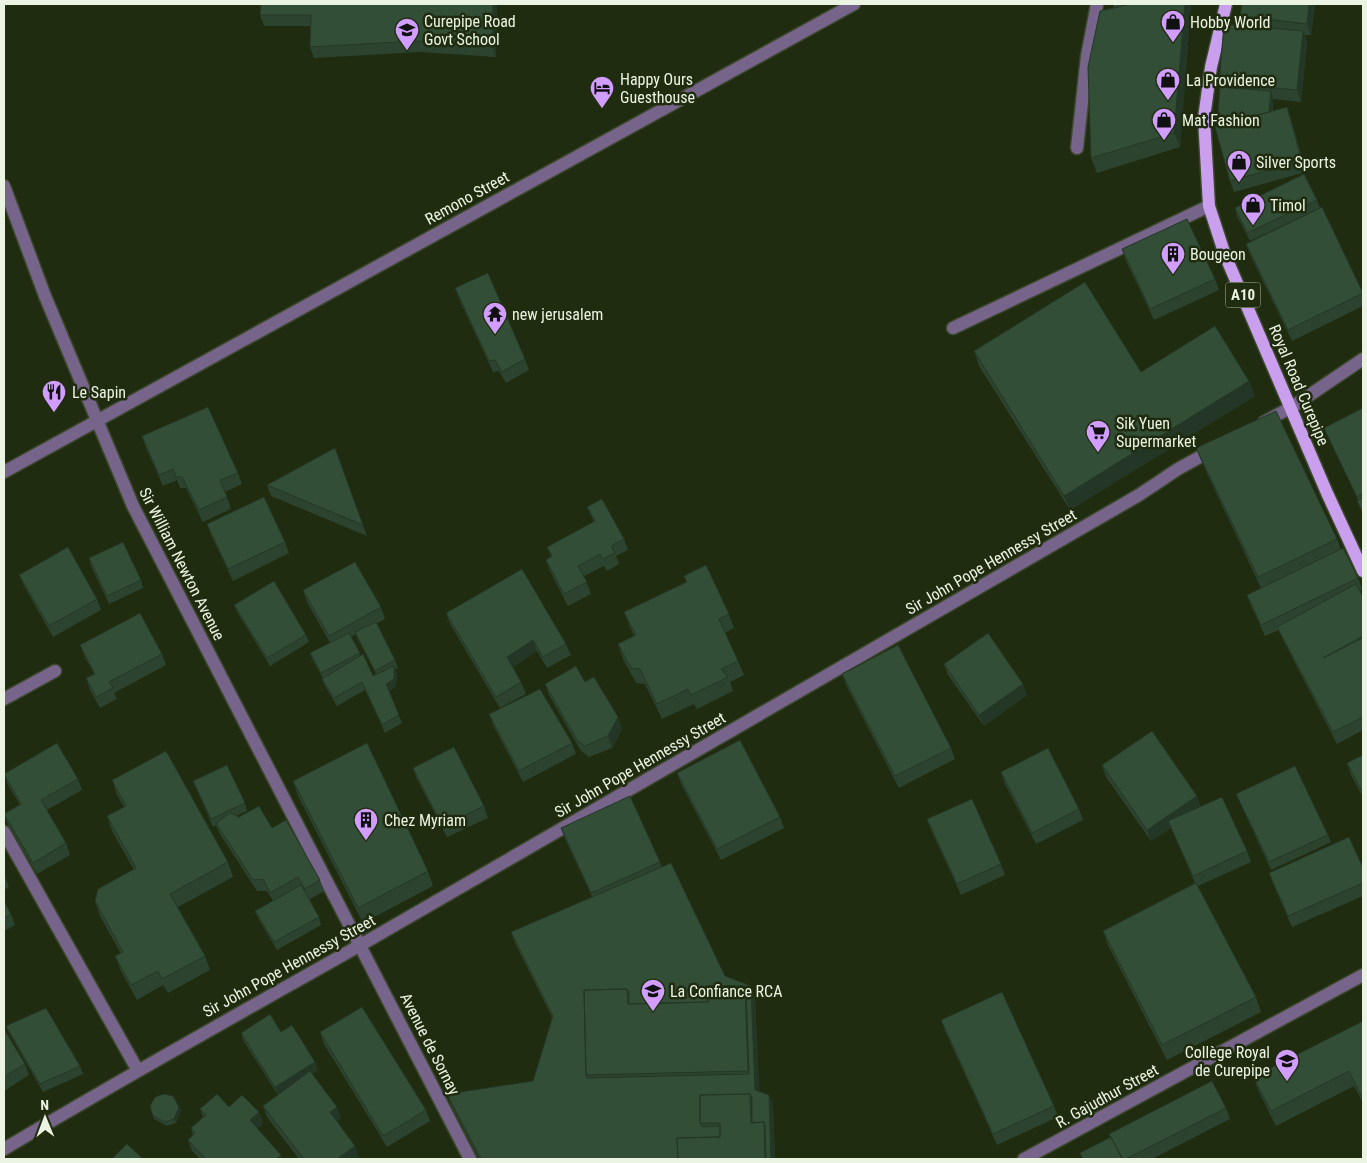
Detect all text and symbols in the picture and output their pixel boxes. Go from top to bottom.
shop icon: Hobby World [1160,9,1186,43]
place label: Curepipe Road Govt School [424,12,516,49]
place label: Hobby World [1190,13,1270,32]
school or university icon: Curepipe Road Govt School [394,17,420,51]
shop icon: La Providence [1155,67,1181,101]
place label: Happy Ours Guesthouse [620,70,695,107]
place label: La Providence [1186,71,1275,90]
hotel icon: Happy Ours Guesthouse [589,75,615,109]
shop icon: Mat Fashion [1151,107,1177,141]
place label: Mat Fashion [1182,111,1260,130]
shop icon: Silver Sports [1226,149,1252,183]
place label: Silver Sports [1256,153,1336,172]
street label: Remono Street [422,167,513,229]
shop icon: Timol [1240,192,1266,226]
place label: Timol [1270,196,1306,215]
building icon: Bougeon [1160,241,1186,275]
place label: Bougeon [1190,245,1246,264]
road number: A10 [1226,282,1260,308]
temple icon: new jerusalem [482,301,508,335]
place label: new jerusalem [512,305,603,324]
street label: Royal Road Curepipe [1265,322,1333,448]
restaurant icon: Le Sapin [41,379,67,413]
place label: Le Sapin [72,383,126,402]
place label: Sik Yuen Supermarket [1116,414,1196,451]
supermarket icon: Sik Yuen Supermarket [1085,419,1111,453]
street label: Sir William Newton Avenue [135,485,229,643]
street label: Sir John Pope Hennessy Street [902,505,1080,619]
street label: Sir John Pope Hennessy Street [551,708,729,822]
building icon: Chez Myriam [353,807,379,841]
place label: Chez Myriam [384,811,466,830]
street label: Sir John Pope Hennessy Street [199,911,379,1021]
school or university icon: La Confiance RCA [640,978,666,1012]
place label: La Confiance RCA [670,982,782,1001]
street label: Avenue de Sornay [396,990,464,1099]
place label: Collège Royal de Curepipe [1185,1043,1270,1080]
school or university icon: Collège Royal de Curepipe [1274,1048,1300,1082]
street label: R. Gajudhur Street [1052,1060,1162,1132]
north arrow [20,1093,70,1143]
text: N [40,1097,49,1113]

